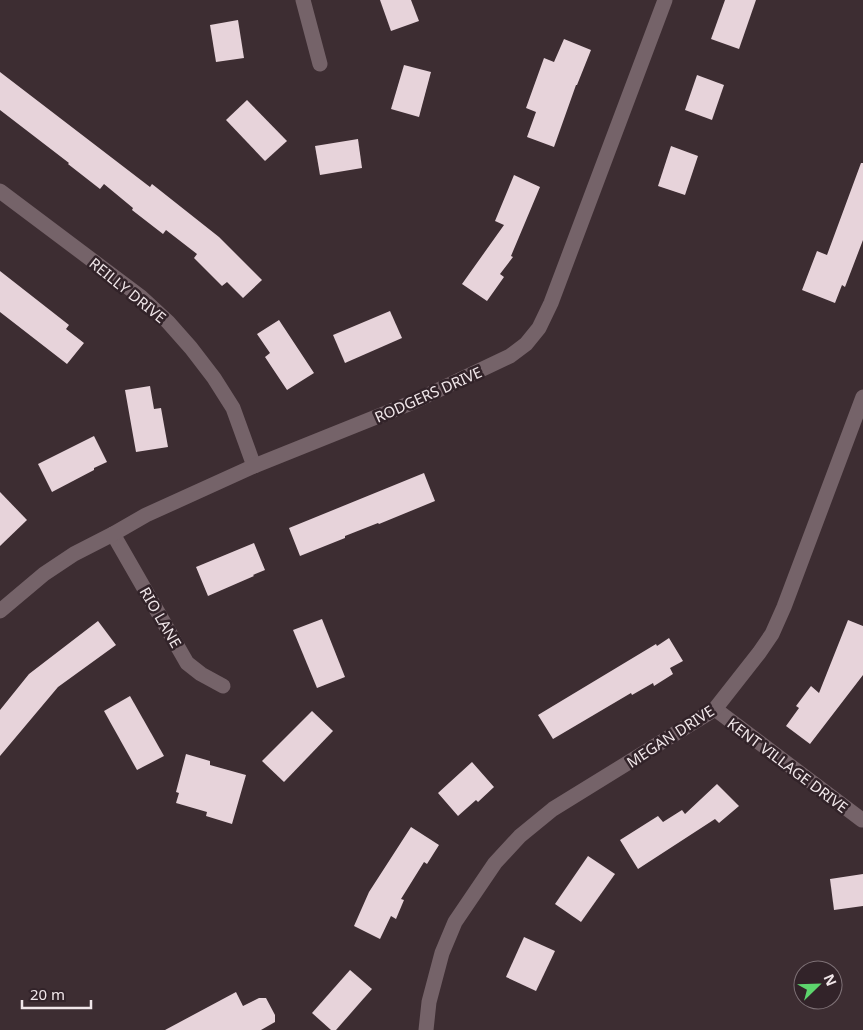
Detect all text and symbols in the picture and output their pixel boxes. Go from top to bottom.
street label: REILLY DRIVE [86,253,170,327]
street label: RODGERS DRIVE [371,361,485,427]
street label: RIO LANE [136,583,186,651]
street label: MEGAN DRIVE [622,700,718,772]
street label: KENT VILLAGE DRIVE [724,713,852,817]
north arrow [793,960,843,1010]
text: N [819,971,841,989]
scale bar [22,978,91,1010]
text: 20 m [30,984,65,1004]

